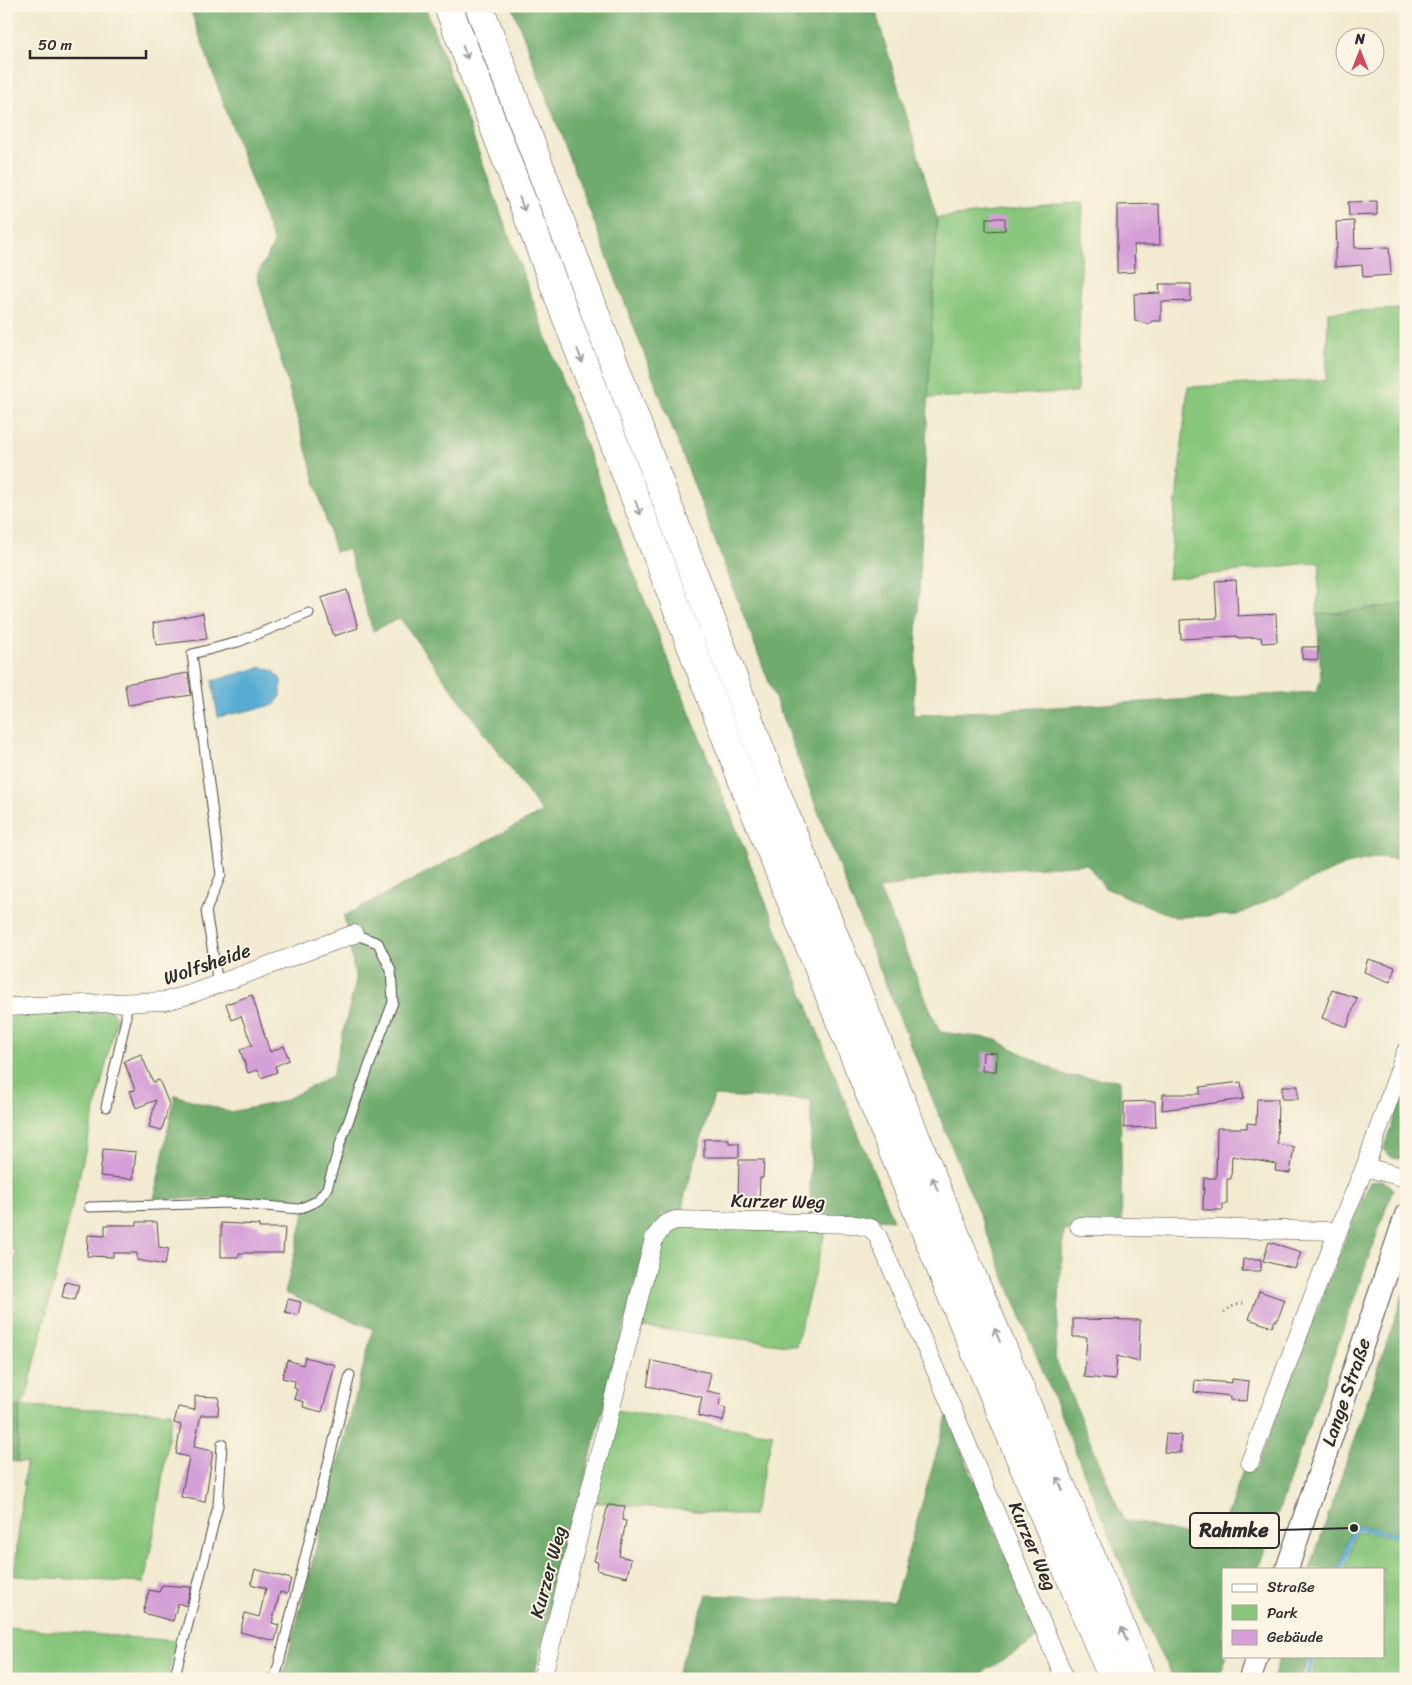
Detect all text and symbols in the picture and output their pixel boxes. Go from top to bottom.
text: N [1354,27,1365,52]
scale bar [30,28,146,60]
north arrow [1334,28,1384,78]
text: 50 m [38,32,73,58]
one-way arrow [461,44,470,59]
one-way arrow [518,196,527,211]
one-way arrow [576,348,585,363]
one-way arrow [634,500,643,515]
street label: Wolfsheide [159,934,255,994]
one-way arrow [930,1177,939,1192]
street label: Kurzer Weg [730,1184,826,1218]
one-way arrow [992,1328,1002,1343]
street label: Lange Straße [1312,1333,1380,1451]
one-way arrow [1055,1477,1064,1492]
street label: Kurzer Weg [999,1496,1067,1596]
callout: Rahmke [1190,1513,1279,1548]
text: Rahmke [1199,1513,1269,1548]
street label: Kurzer Weg [520,1522,576,1622]
legend [1222,1568,1384,1658]
text: Straße [1267,1574,1315,1600]
text: Park [1267,1600,1298,1626]
text: Gebäude [1267,1624,1323,1650]
one-way arrow [1119,1627,1129,1642]

